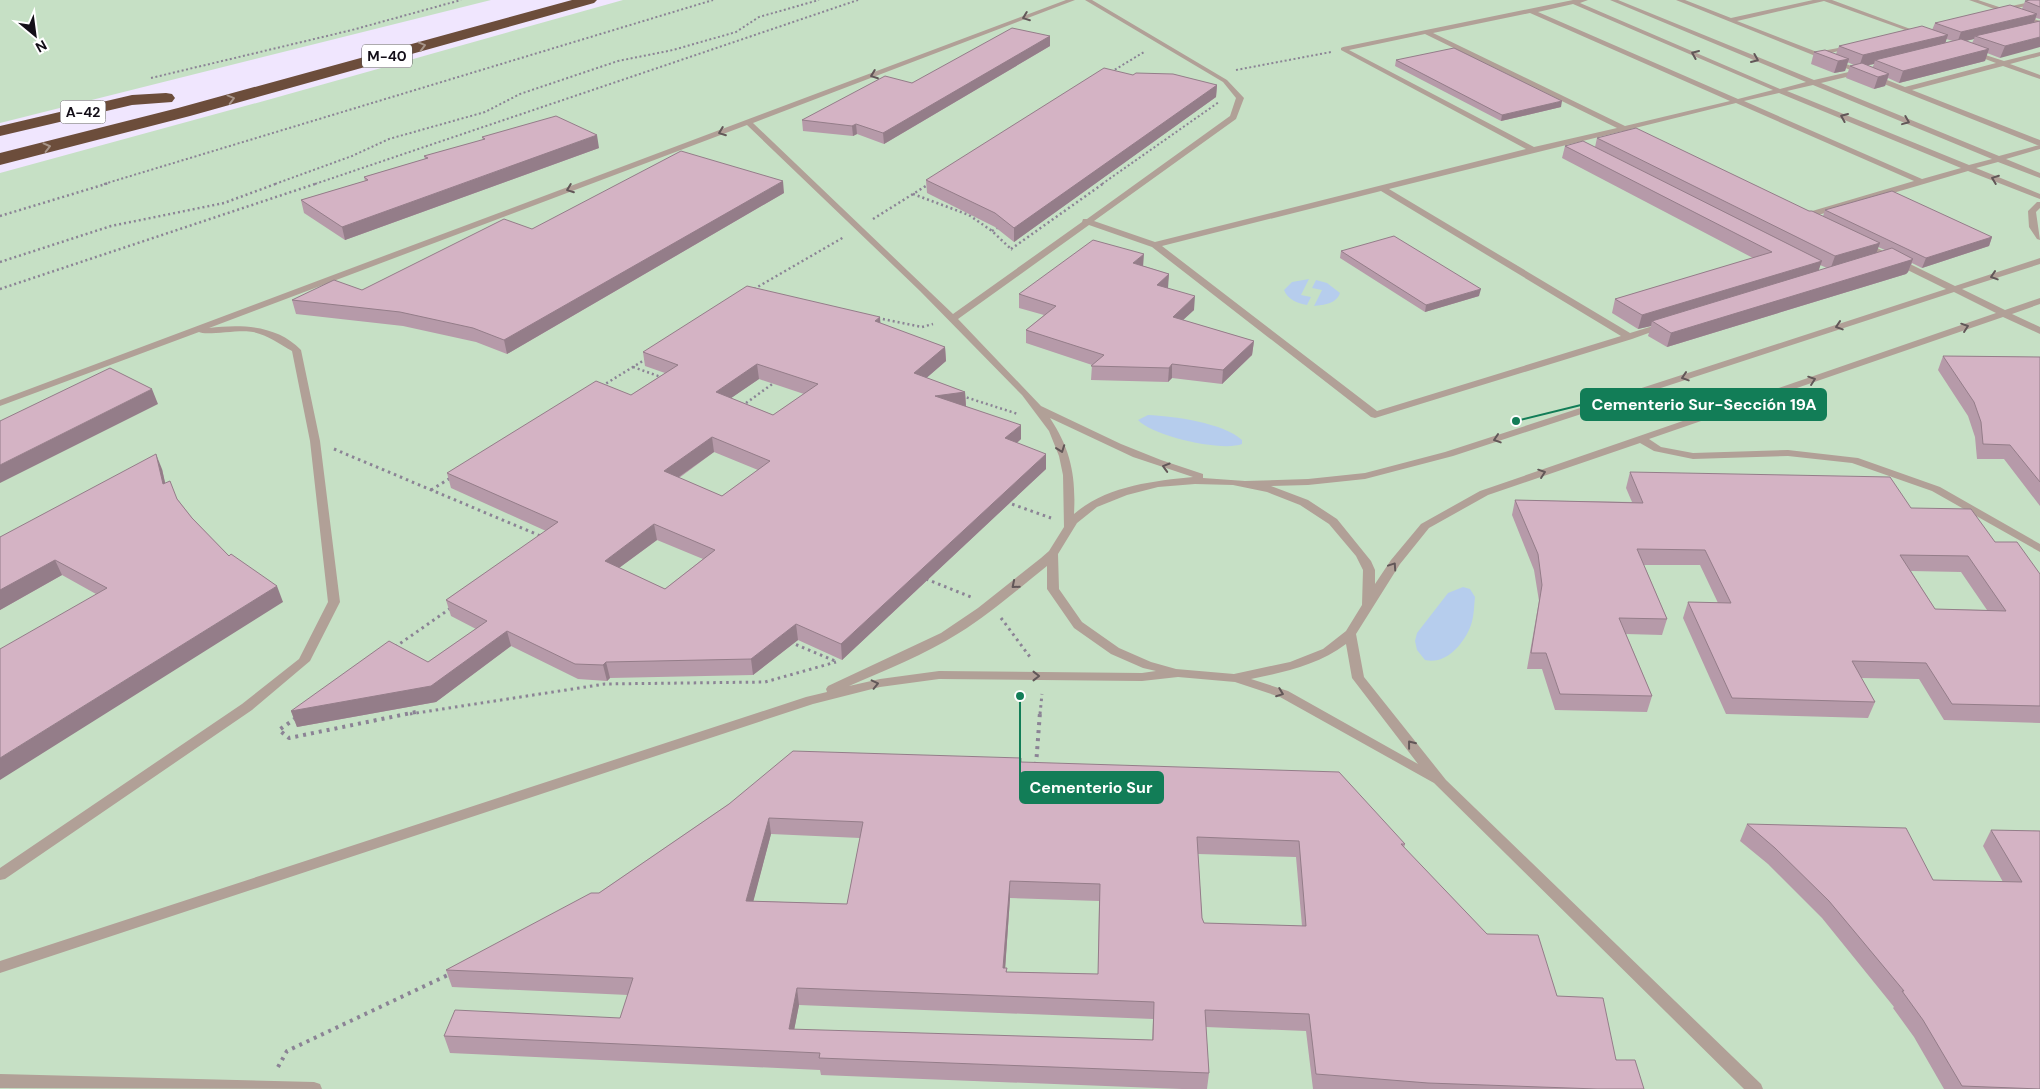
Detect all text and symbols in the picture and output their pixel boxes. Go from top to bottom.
north arrow [10,10,60,60]
one-way arrow [1023,11,1031,21]
text: N [32,36,50,57]
one-way arrow [417,42,425,52]
road number: M-40 [362,44,412,68]
one-way arrow [1691,50,1700,61]
one-way arrow [1750,53,1759,63]
one-way arrow [871,69,879,79]
one-way arrow [227,94,236,105]
road number: A-42 [61,100,106,124]
one-way arrow [1840,113,1849,124]
one-way arrow [1901,115,1909,125]
one-way arrow [719,126,727,136]
one-way arrow [43,142,52,153]
one-way arrow [1991,175,1999,185]
one-way arrow [566,183,575,193]
one-way arrow [1990,270,1998,280]
one-way arrow [1835,320,1844,330]
one-way arrow [1961,323,1969,333]
one-way arrow [1681,371,1689,381]
one-way arrow [1807,376,1816,386]
callout: Cementerio Sur-Sección 19A [1581,389,1826,420]
text: Cementerio Sur-Sección 19A [1591,394,1817,415]
one-way arrow [1493,433,1502,443]
one-way arrow [1055,445,1065,453]
one-way arrow [1163,462,1171,472]
one-way arrow [1538,469,1546,479]
one-way arrow [1387,562,1397,571]
one-way arrow [1011,580,1020,589]
one-way arrow [1033,671,1041,681]
one-way arrow [870,679,879,690]
one-way arrow [1275,687,1284,697]
one-way arrow [1408,741,1416,750]
callout: Cementerio Sur [1020,772,1163,803]
text: Cementerio Sur [1030,777,1153,798]

